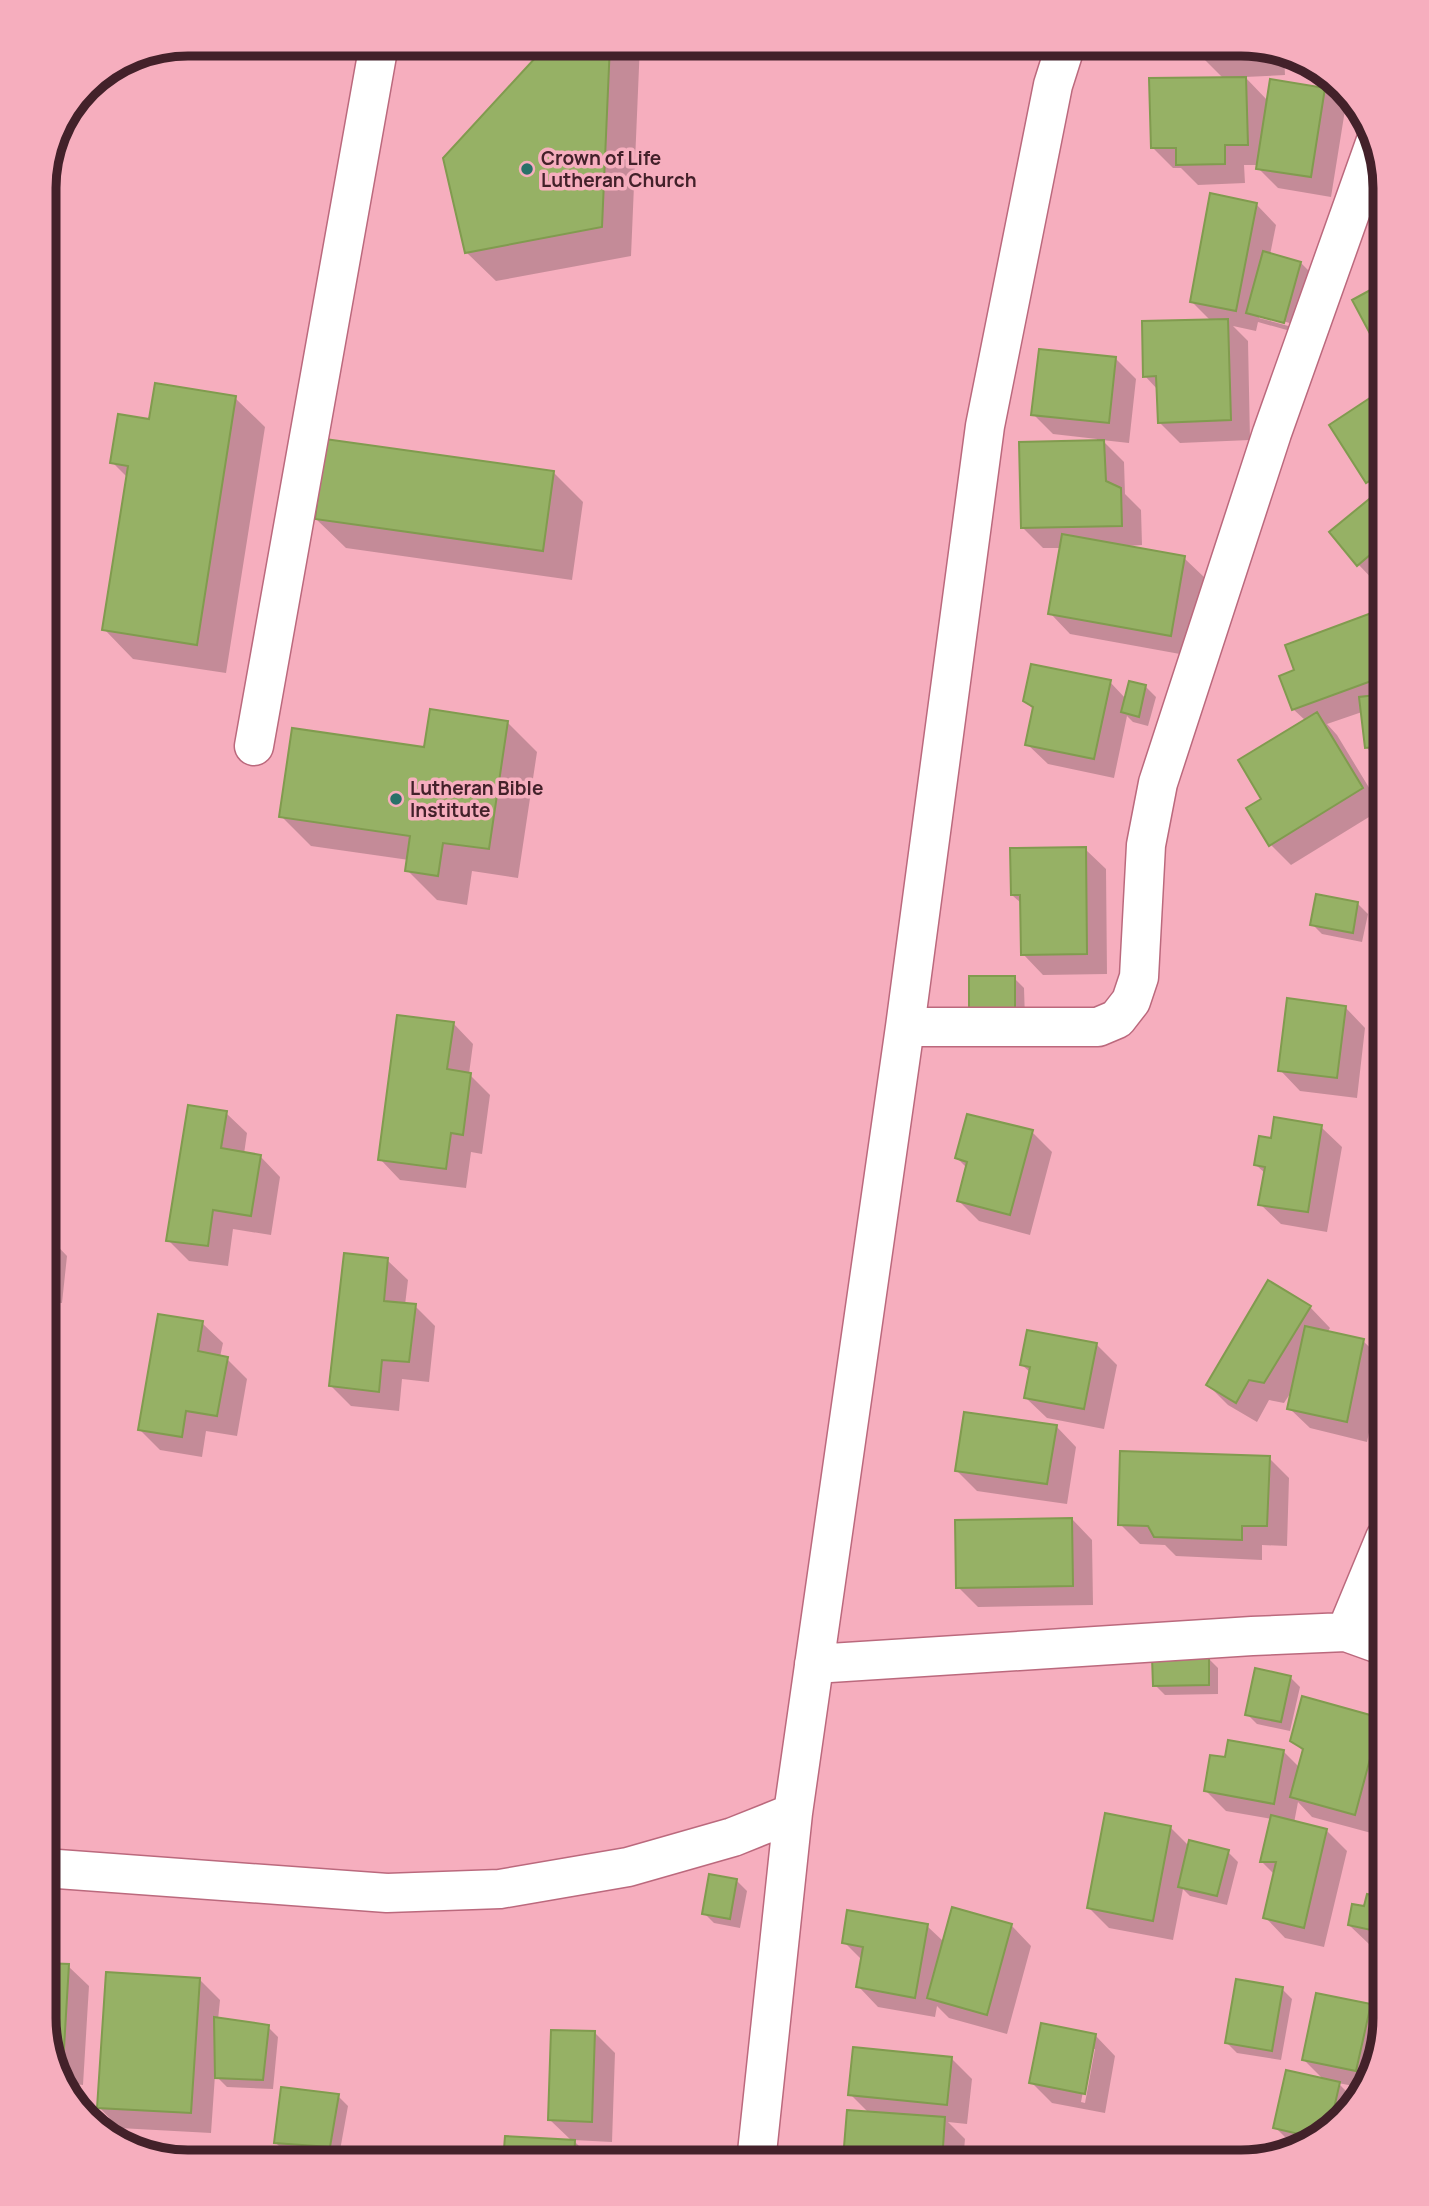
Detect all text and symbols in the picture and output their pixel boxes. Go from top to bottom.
place label: Crown of Life Lutheran Church [541,145,697,193]
marker: Crown of Life Lutheran Church [519,161,535,177]
place label: Lutheran Bible Institute [410,775,543,823]
marker: Lutheran Bible Institute [388,791,404,807]

